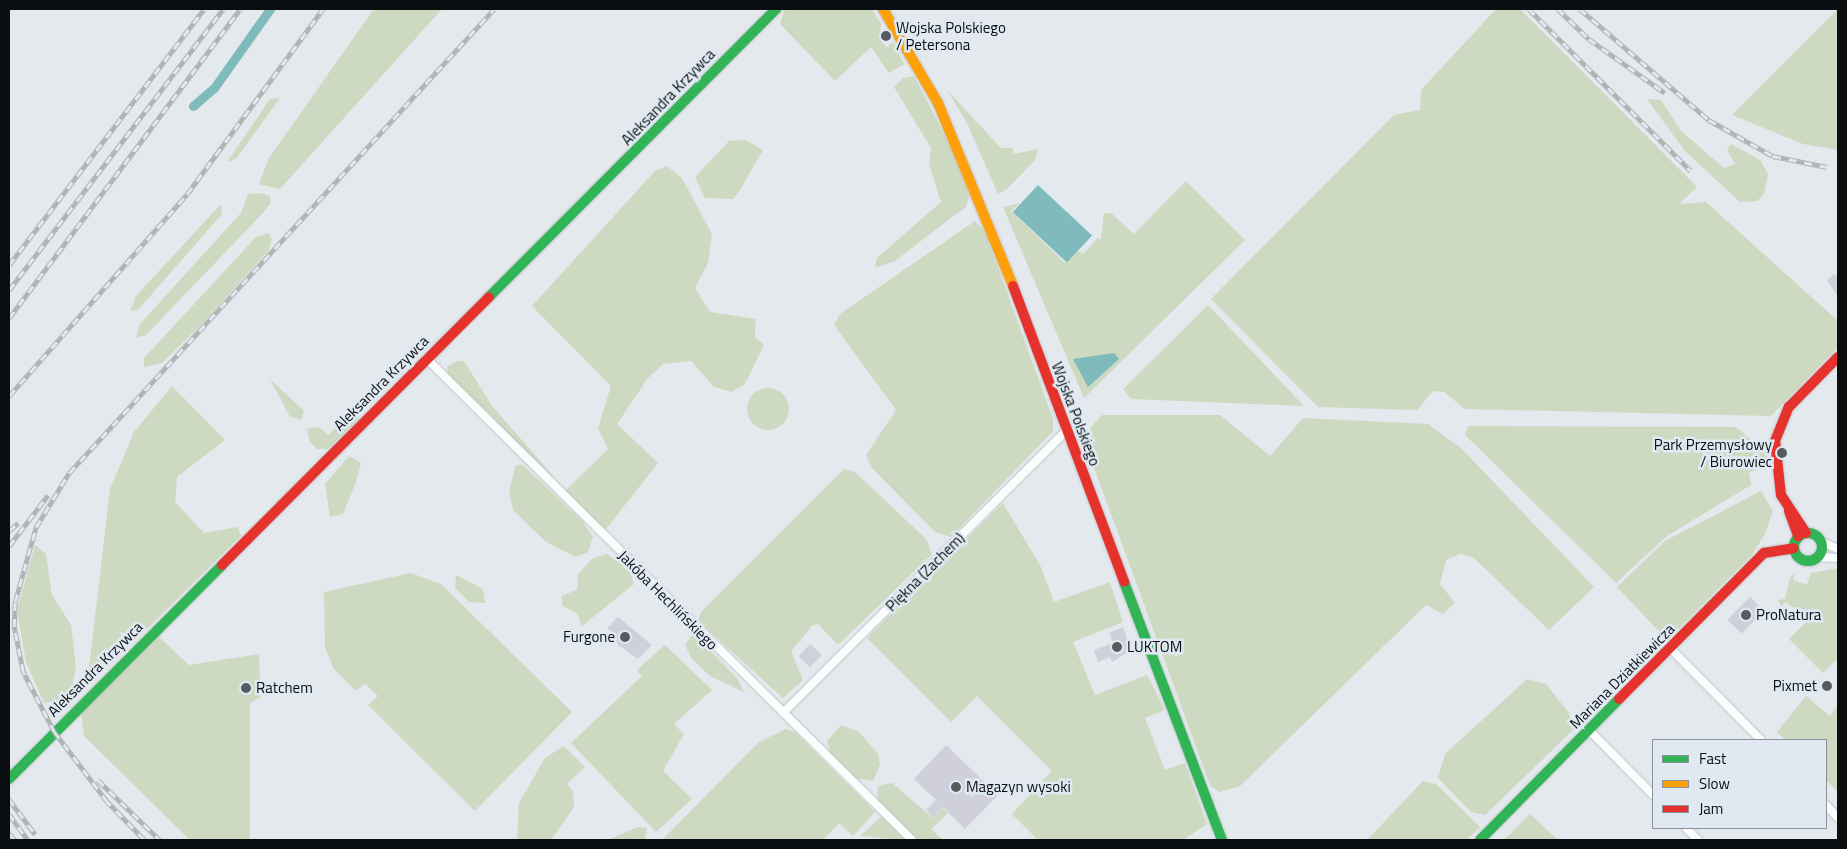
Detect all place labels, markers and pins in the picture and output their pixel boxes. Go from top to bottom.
place label: Wojska Polskiego / Petersona [896,18,1006,53]
marker: Wojska Polskiego / Petersona [880,30,892,42]
place label: Park Przemysłowy / Biurowiec [1654,435,1772,470]
marker: Park Przemysłowy / Biurowiec [1776,447,1788,459]
place label: ProNatura [1756,606,1821,624]
marker: ProNatura [1740,609,1752,621]
place label: Furgone [563,628,615,646]
marker: Furgone [619,631,631,643]
place label: LUKTOM [1127,638,1182,656]
marker: LUKTOM [1111,641,1123,653]
place label: Pixmet [1773,677,1817,695]
place label: Ratchem [256,679,313,697]
marker: Pixmet [1821,680,1833,692]
marker: Ratchem [240,682,252,694]
place label: Magazyn wysoki [966,778,1071,796]
marker: Magazyn wysoki [950,781,962,793]

